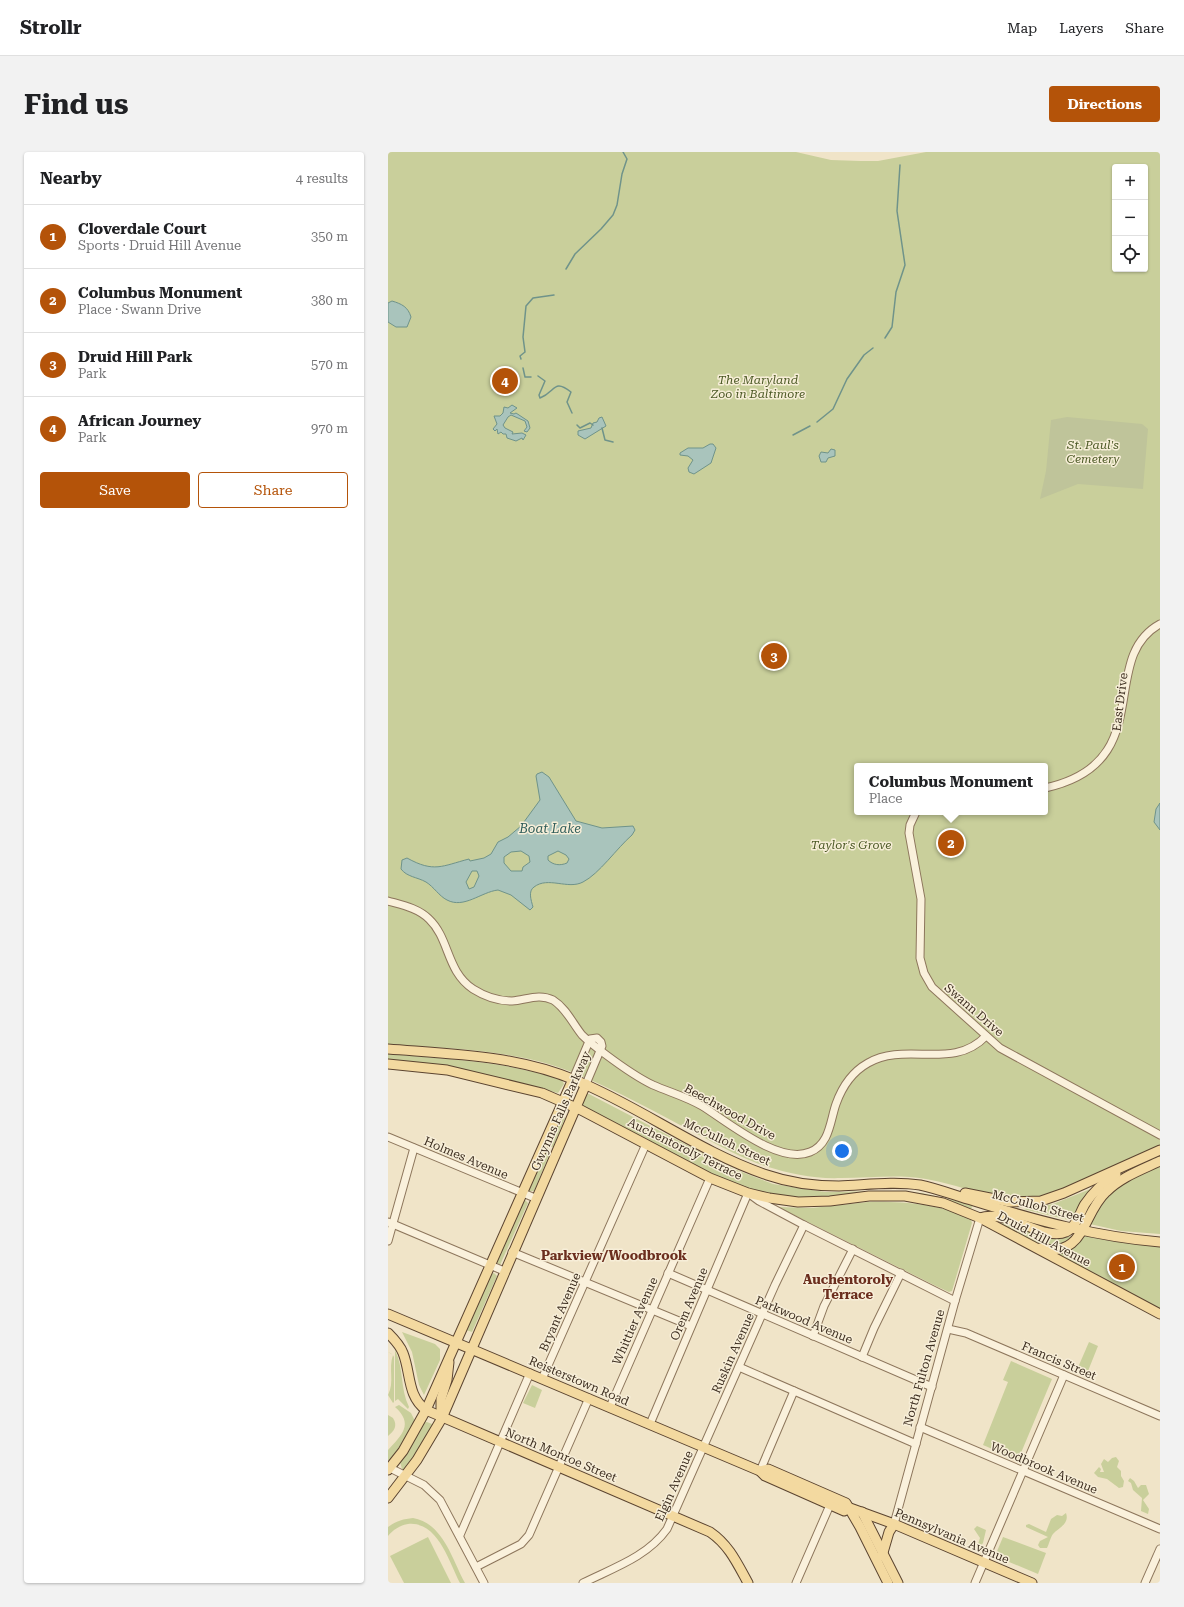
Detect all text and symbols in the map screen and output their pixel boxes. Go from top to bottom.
text: Strollr [20,16,82,39]
text: Map [1007,20,1037,36]
text: Layers [1059,20,1103,36]
text: Share [1125,20,1164,36]
button: Directions [1049,86,1160,122]
text: Find us [24,88,128,121]
map controls [1112,164,1148,272]
button: + [1112,164,1148,200]
text: Nearby [40,168,102,188]
text: 4 results [296,171,348,186]
button: − [1112,200,1148,236]
text: Cloverdale Court [78,220,207,238]
text: 1 [49,229,57,244]
text: 350 m [311,229,348,244]
button: locate [1112,236,1148,272]
text: Sports · Druid Hill Avenue [78,238,241,253]
text: Columbus Monument [78,284,242,302]
text: 2 [49,293,57,308]
text: 380 m [311,293,348,308]
text: Place · Swann Drive [78,302,201,317]
text: Druid Hill Park [78,348,193,366]
text: 3 [49,357,57,372]
text: 570 m [311,357,348,372]
text: Park [78,366,107,381]
pin: 4 [492,366,518,396]
park label: The Maryland Zoo in Baltimore [710,373,805,401]
text: African Journey [78,412,201,430]
text: 4 [49,421,57,436]
text: 970 m [311,421,348,436]
text: Park [78,430,107,445]
park label: St. Paul's Cemetery [1066,438,1120,466]
button: Save [40,472,190,508]
button: Share [198,472,348,508]
pin: 3 [761,641,787,671]
street label: East Drive [1109,672,1131,732]
popup [854,763,1048,815]
text: Columbus Monument [869,773,1033,791]
text: Place [869,791,902,806]
water label: Boat Lake [518,821,581,836]
pin: 2 [938,828,964,858]
park label: Taylor's Grove [811,838,891,852]
street label: Swann Drive [942,981,1007,1040]
street label: Gwynns Falls Parkway [528,1048,594,1173]
street label: Beechwood Drive [682,1081,778,1143]
street label: Auchentoroly Terrace [626,1115,745,1183]
street label: McCulloh Street [681,1116,773,1169]
street label: Holmes Avenue [422,1134,511,1182]
your location [832,1141,852,1161]
street label: McCulloh Street [991,1187,1086,1225]
street label: Druid Hill Avenue [995,1209,1093,1270]
district label: Parkview/Woodbrook [541,1248,687,1263]
pin: 1 [1109,1252,1135,1282]
street label: Orem Avenue [667,1265,711,1343]
street label: Bryant Avenue [536,1270,584,1354]
district label: Auchentoroly Terrace [803,1272,893,1302]
street label: Whittier Avenue [609,1275,661,1367]
street label: Parkwood Avenue [753,1293,855,1347]
street label: North Fulton Avenue [901,1307,948,1428]
street label: Ruskin Avenue [709,1310,757,1395]
street label: Francis Street [1019,1339,1099,1383]
street label: Reisterstown Road [527,1354,632,1409]
street label: North Monroe Street [503,1425,619,1485]
street label: Woodbrook Avenue [988,1439,1100,1497]
street label: Elgin Avenue [652,1448,696,1523]
street label: Pennsylvania Avenue [893,1505,1012,1567]

